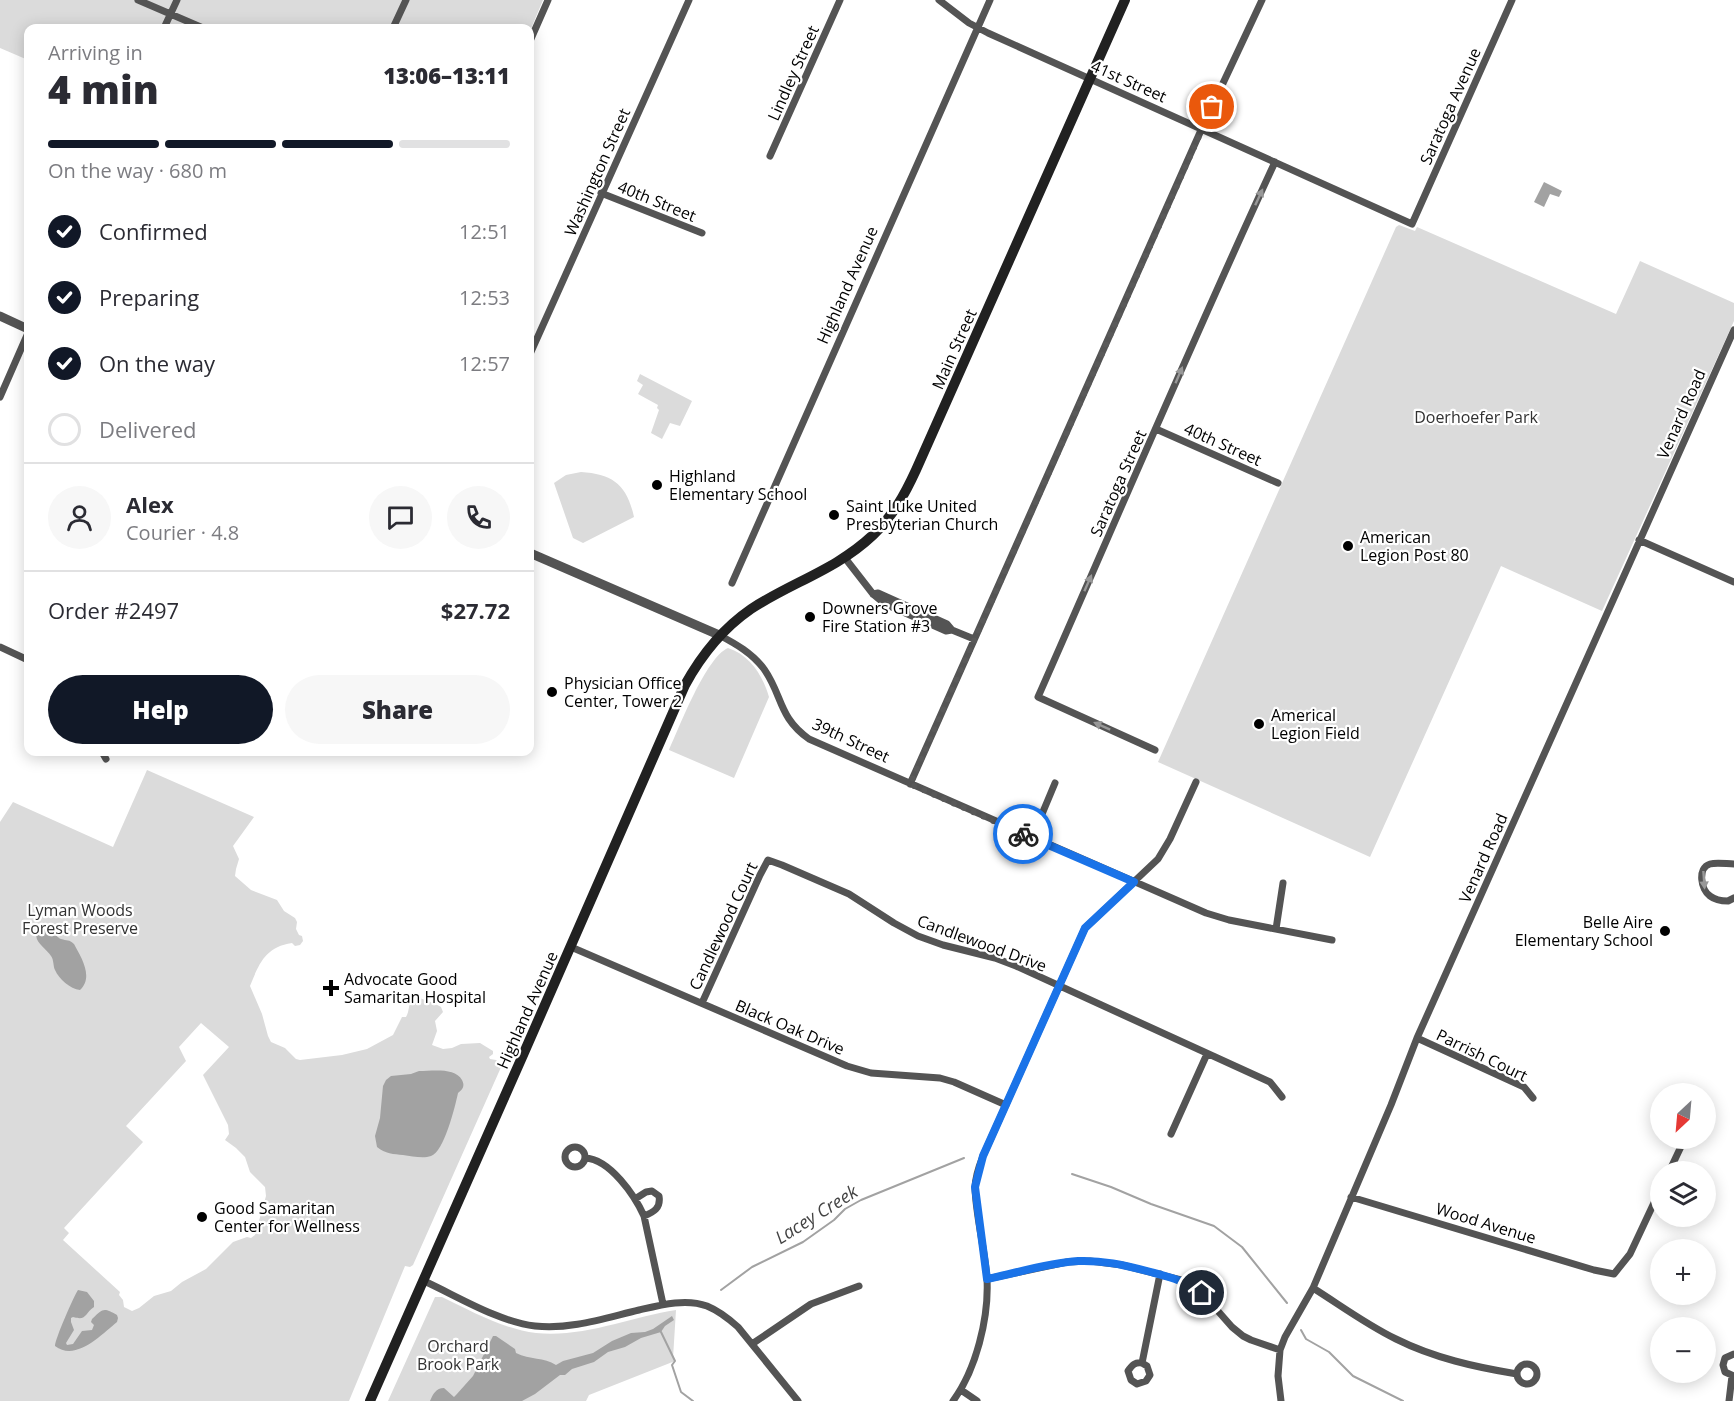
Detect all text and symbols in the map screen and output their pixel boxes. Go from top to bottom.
street label: Lindley Street [762,22,824,124]
text: Arriving in [48,39,143,66]
street label: Saratoga Avenue [1414,44,1486,168]
street label: 41st Street [1088,55,1171,108]
text: 13:06–13:11 [383,60,510,90]
text: 4 min [48,62,159,115]
pin [1186,81,1237,132]
icon: bag [1195,90,1228,123]
street label: Washington Street [559,104,635,239]
text: On the way · 680 m [48,157,227,184]
street label: 40th Street [615,175,700,227]
one-way arrow [1254,188,1263,205]
icon: check [48,215,81,248]
text: Confirmed [99,216,208,246]
text: 12:51 [459,218,510,245]
street label: Highland Avenue [811,223,883,347]
icon: check [48,281,81,314]
text: Preparing [99,282,199,312]
text: 12:53 [459,284,510,311]
street label: Main Street [926,305,982,393]
icon: check [48,347,81,380]
text: On the way [99,348,215,378]
text: 12:57 [459,350,510,377]
one-way arrow [1174,365,1184,383]
street label: Venard Road [1651,366,1711,462]
park label: Doerhoefer Park [1414,406,1538,428]
text: Delivered [99,414,197,444]
street label: 40th Street [1181,417,1266,471]
street label: Saratoga Street [1085,426,1152,540]
place label: Highland Elementary School [669,465,807,505]
marker: Highland Elementary School [650,478,664,492]
button: person [48,486,111,549]
button: chat [369,486,432,549]
button: phone [447,486,510,549]
text: Alex [126,489,174,519]
place label: Saint Luke United Presbyterian Church [846,495,998,535]
marker: Saint Luke United Presbyterian Church [827,508,841,522]
text: Courier · 4.8 [126,519,239,546]
place label: American Legion Post 80 [1360,526,1469,566]
marker: American Legion Post 80 [1341,539,1355,553]
one-way arrow [1084,574,1093,592]
text: Order #2497 [48,595,179,625]
text: $27.72 [441,595,510,625]
place label: Downers Grove Fire Station #3 [822,597,938,637]
marker: Downers Grove Fire Station #3 [803,610,817,624]
place label: Physician Office Center, Tower 2 [564,672,682,712]
button: Help [48,675,273,744]
button: Share [285,675,510,744]
marker: Physician Office Center, Tower 2 [545,685,559,699]
place label: Americal Legion Field [1271,704,1360,744]
street label: 39th Street [809,713,893,768]
marker: Americal Legion Field [1252,717,1266,731]
one-way arrow [1092,721,1110,731]
courier [993,804,1053,864]
street label: Venard Road [1453,810,1513,906]
icon: bike [1007,818,1040,851]
street label: Candlewood Court [684,858,762,994]
one-way arrow [1699,871,1709,890]
park label: Lyman Woods Forest Preserve [22,899,138,939]
street label: Candlewood Drive [914,909,1050,977]
place label: Belle Aire Elementary School [1515,911,1653,951]
marker: Belle Aire Elementary School [1658,924,1672,938]
street label: Highland Avenue [491,948,563,1072]
place label: Advocate Good Samaritan Hospital [344,968,486,1008]
marker: Advocate Good Samaritan Hospital [322,979,340,997]
street label: Black Oak Drive [732,994,848,1060]
street label: Parrish Court [1433,1023,1532,1087]
north arrow [1650,1083,1716,1149]
map controls [1650,1083,1716,1383]
button: layers [1650,1161,1716,1227]
water label: Lacey Creek [770,1178,863,1249]
place label: Good Samaritan Center for Wellness [214,1197,360,1237]
street label: Wood Avenue [1433,1197,1539,1249]
marker: Good Samaritan Center for Wellness [195,1210,209,1224]
button: + [1650,1239,1716,1305]
pin [1176,1267,1227,1318]
icon: home [1185,1276,1218,1309]
button: − [1650,1317,1716,1383]
park label: Orchard Brook Park [417,1335,500,1375]

